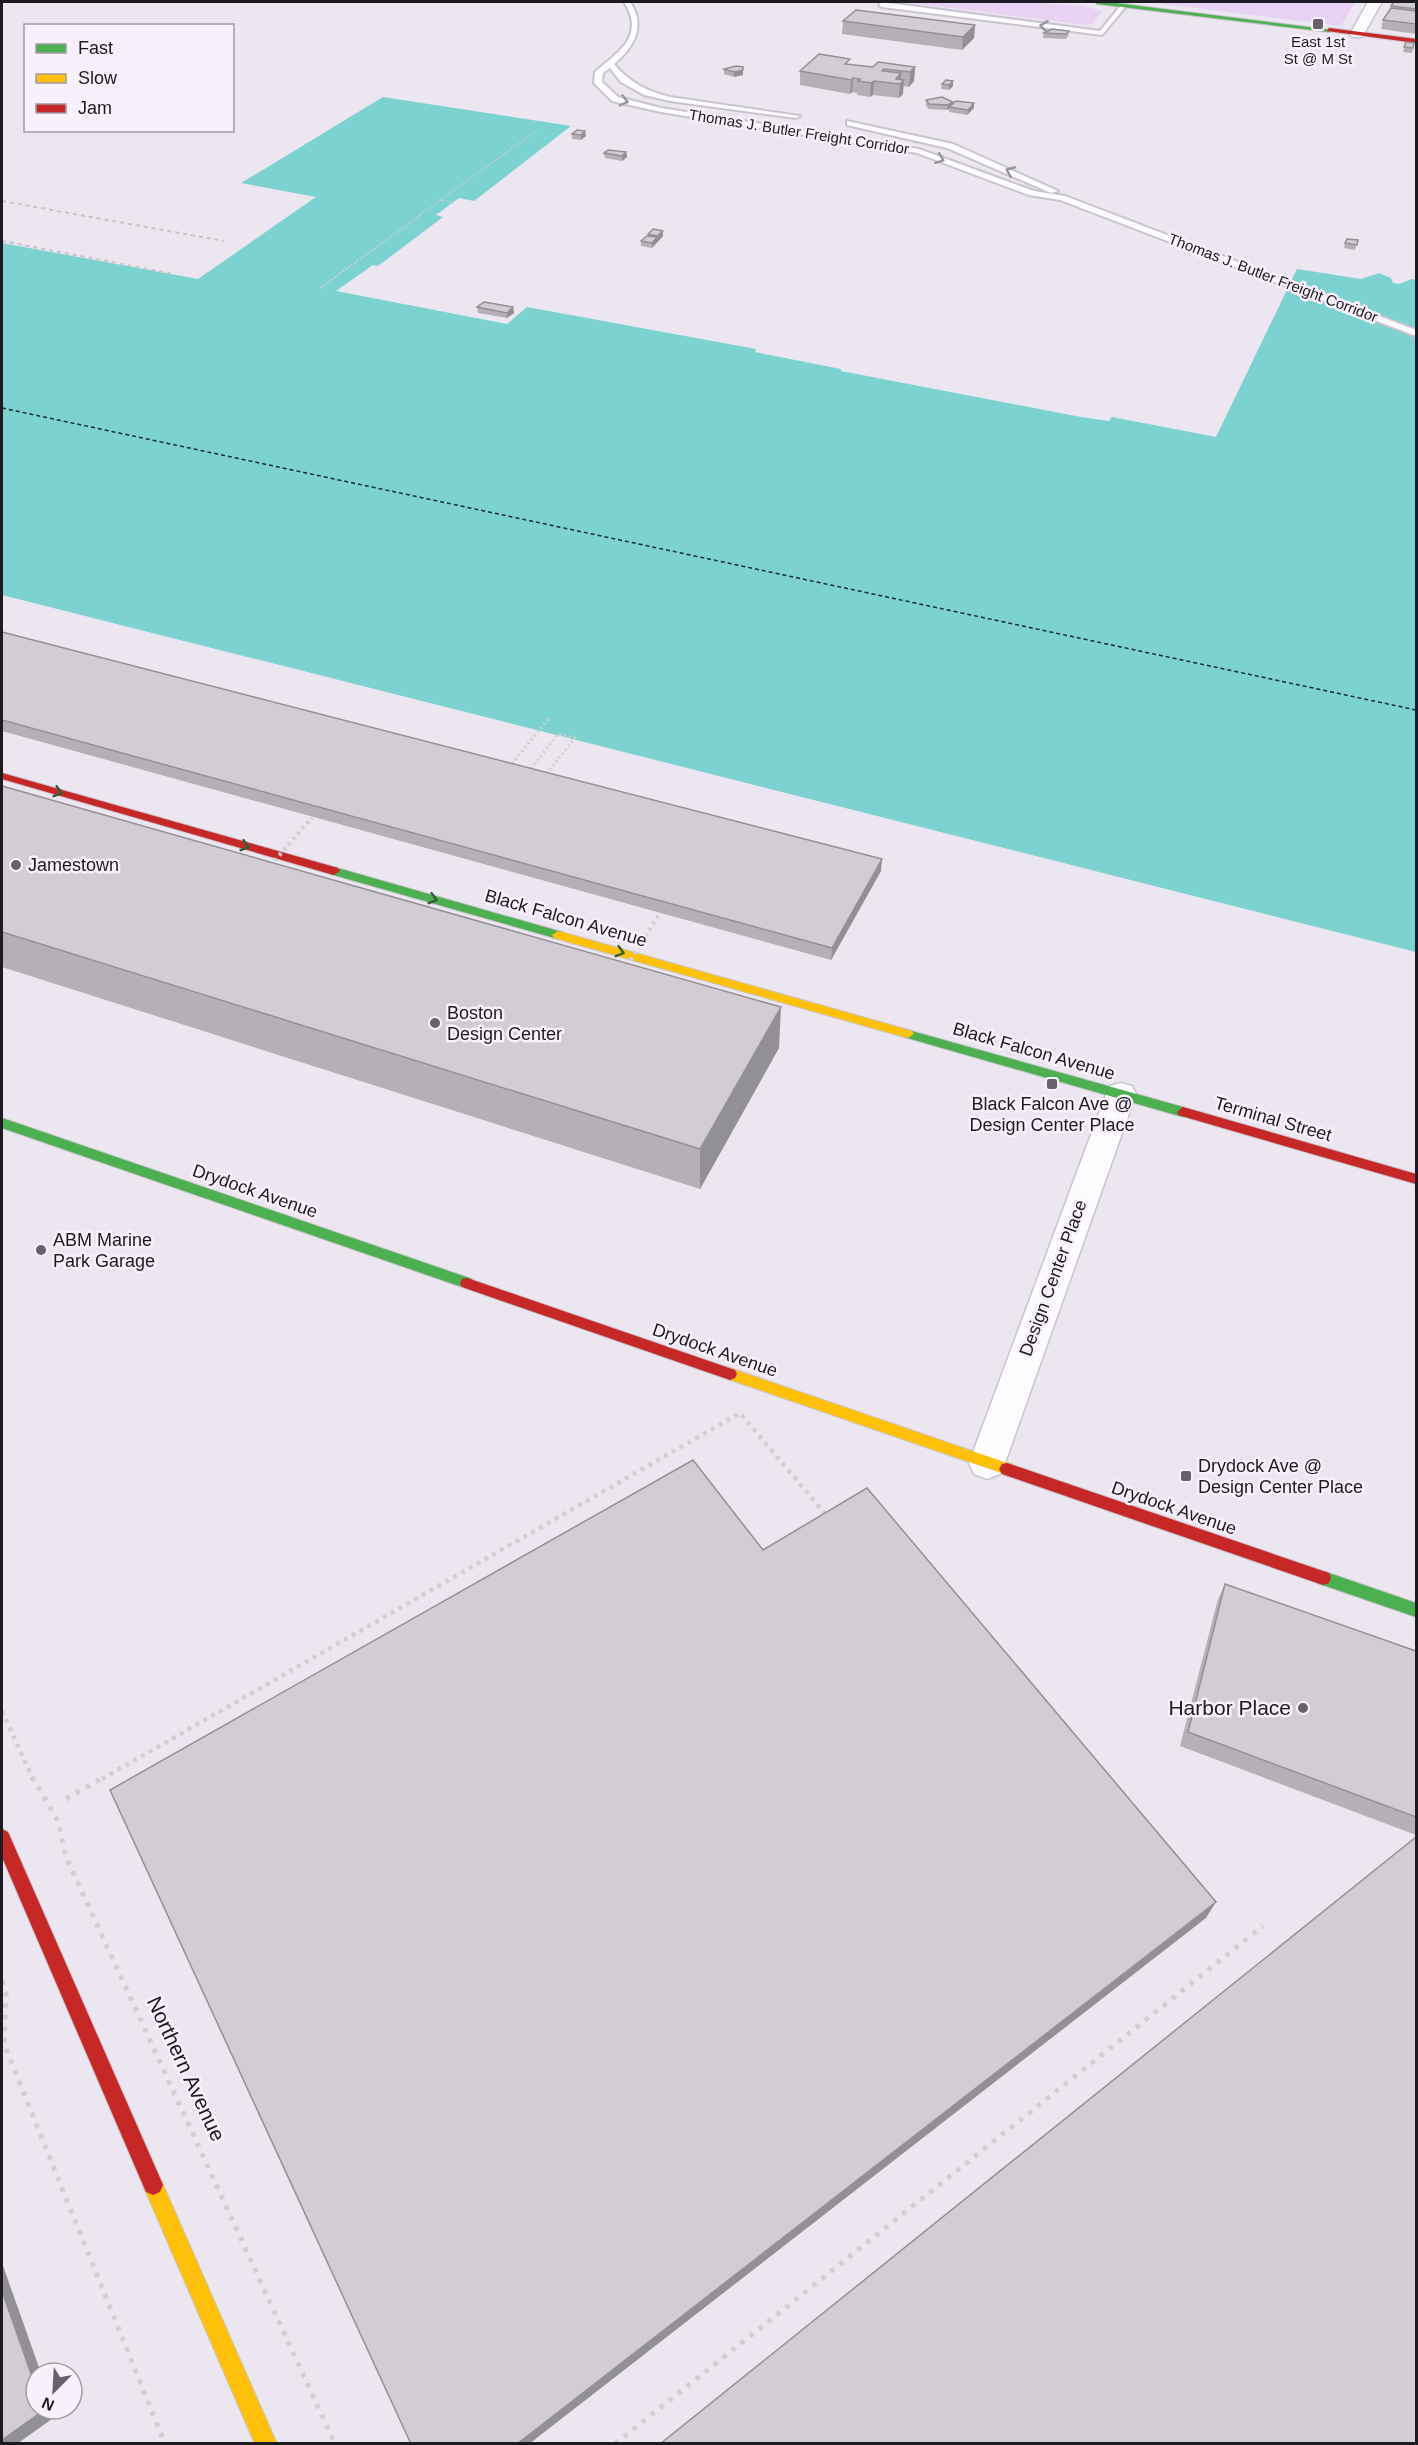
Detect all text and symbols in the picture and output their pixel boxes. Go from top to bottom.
marker: East 1st St @ M St [1311,17,1325,31]
one-way arrow [1039,20,1048,32]
legend [24,24,234,132]
place label: East 1st St @ M St [1284,33,1353,67]
text: Fast [78,38,113,58]
text: Slow [78,68,118,88]
one-way arrow [619,93,629,106]
text: Jam [78,98,112,118]
street label: Thomas J. Butler Freight Corridor [688,106,910,157]
one-way arrow [933,152,944,164]
one-way arrow [1005,166,1016,178]
street label: Thomas J. Butler Freight Corridor [1166,230,1380,325]
one-way arrow [53,785,63,798]
one-way arrow [239,839,250,851]
place label: Jamestown [28,855,119,875]
marker: Jamestown [9,858,23,872]
street label: Black Falcon Avenue [483,885,649,951]
one-way arrow [427,892,438,904]
one-way arrow [615,945,625,958]
place label: Boston Design Center [447,1003,562,1044]
marker: Boston Design Center [428,1016,442,1030]
street label: Black Falcon Avenue [951,1018,1117,1084]
marker: Black Falcon Ave @ Design Center Place [1045,1077,1059,1091]
street label: Terminal Street [1212,1093,1334,1145]
place label: Black Falcon Ave @ Design Center Place [969,1094,1135,1135]
street label: Drydock Avenue [190,1160,320,1222]
street label: Design Center Place [1015,1197,1091,1359]
place label: ABM Marine Park Garage [53,1230,155,1271]
marker: ABM Marine Park Garage [34,1243,48,1257]
street label: Drydock Avenue [650,1319,780,1381]
place label: Drydock Ave @ Design Center Place [1198,1456,1363,1497]
marker: Drydock Ave @ Design Center Place [1179,1469,1193,1483]
street label: Drydock Avenue [1109,1477,1239,1539]
place label: Harbor Place [1168,1696,1291,1719]
marker: Harbor Place [1296,1701,1310,1715]
street label: Northern Avenue [143,1993,230,2145]
north arrow [24,2361,84,2421]
text: N [39,2394,57,2414]

